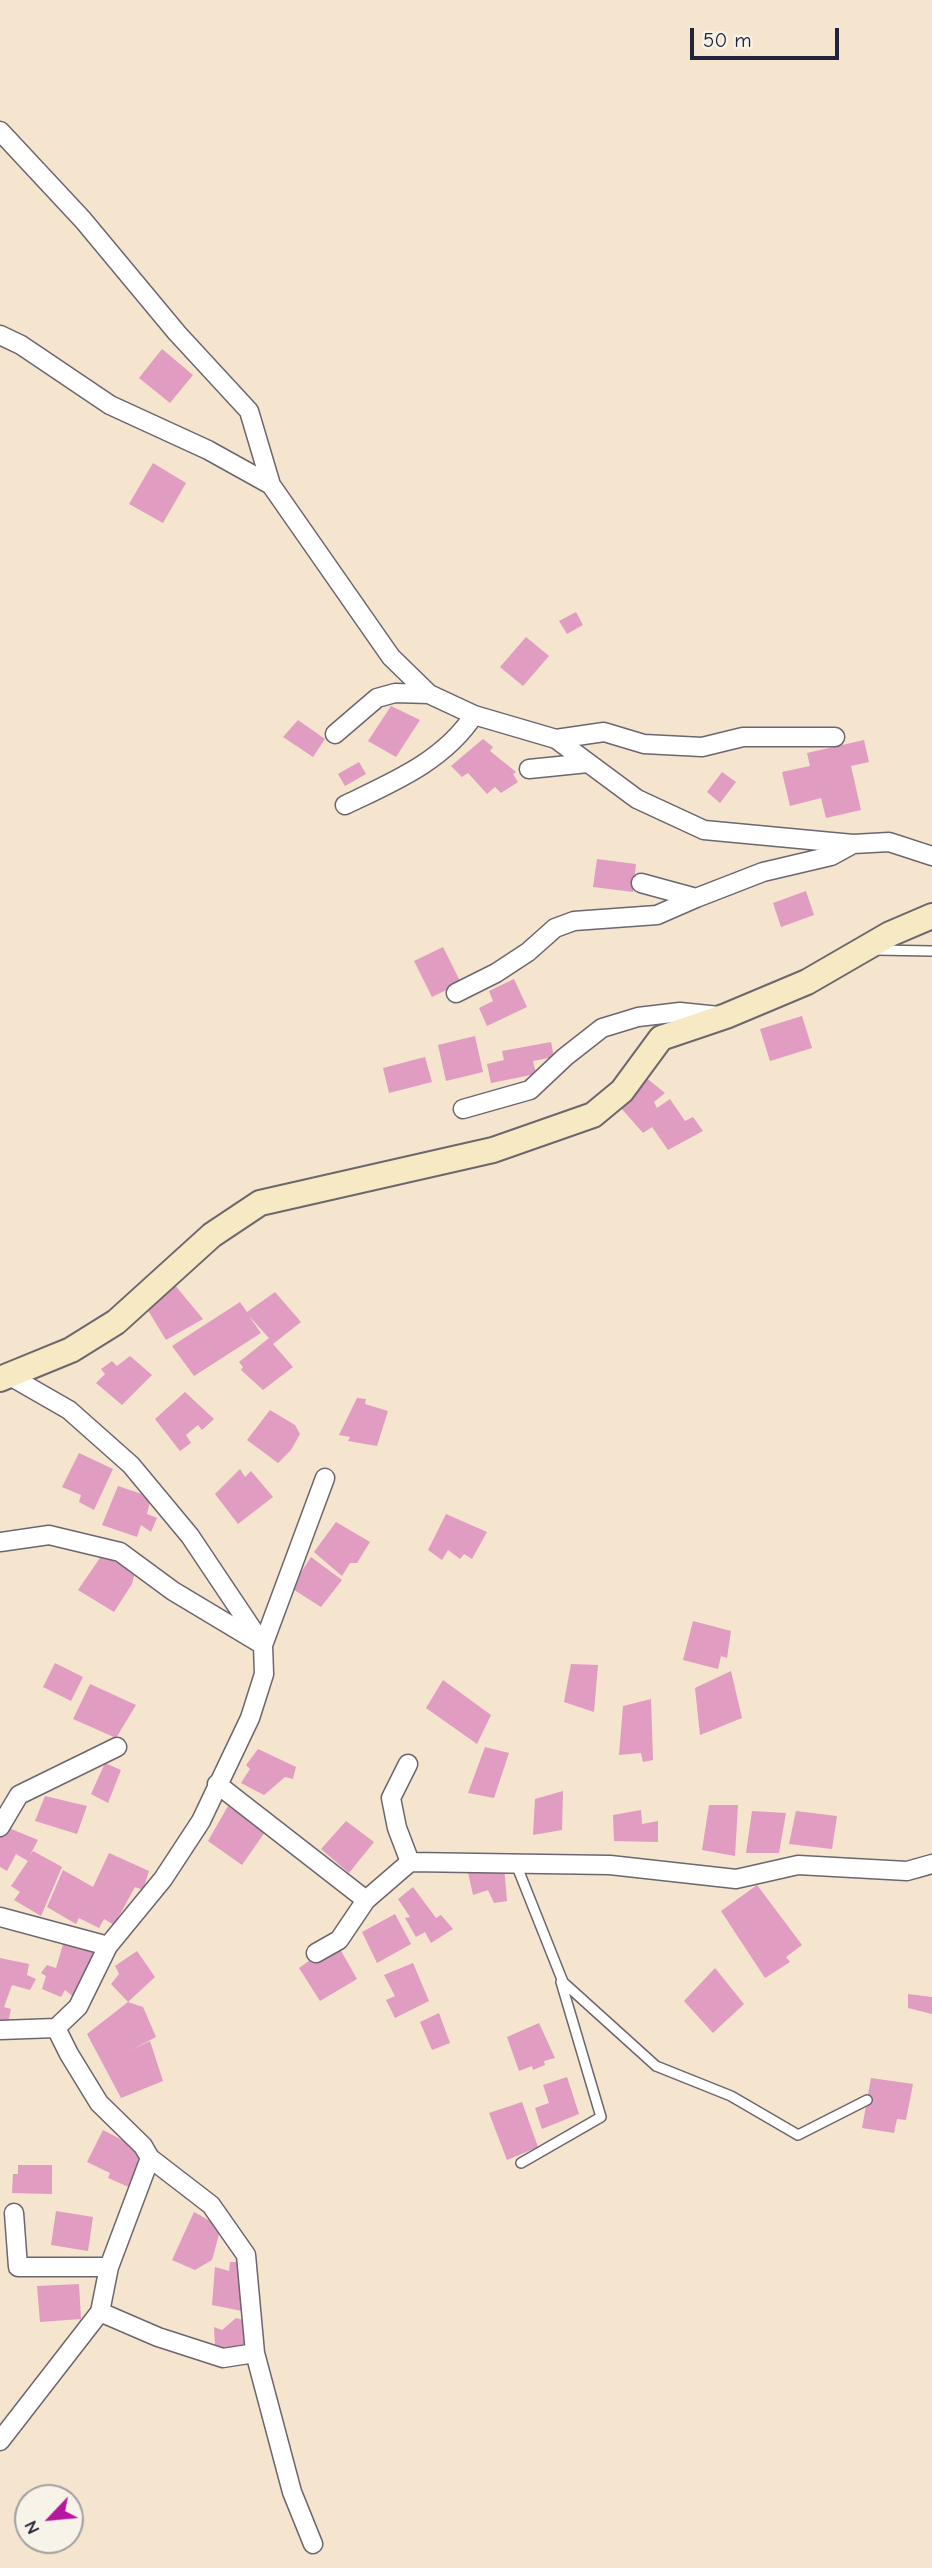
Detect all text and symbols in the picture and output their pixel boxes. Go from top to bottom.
scale bar [694,14,843,58]
text: 50 m [703,28,752,52]
north arrow [14,2484,84,2554]
text: N [19,2517,45,2538]

